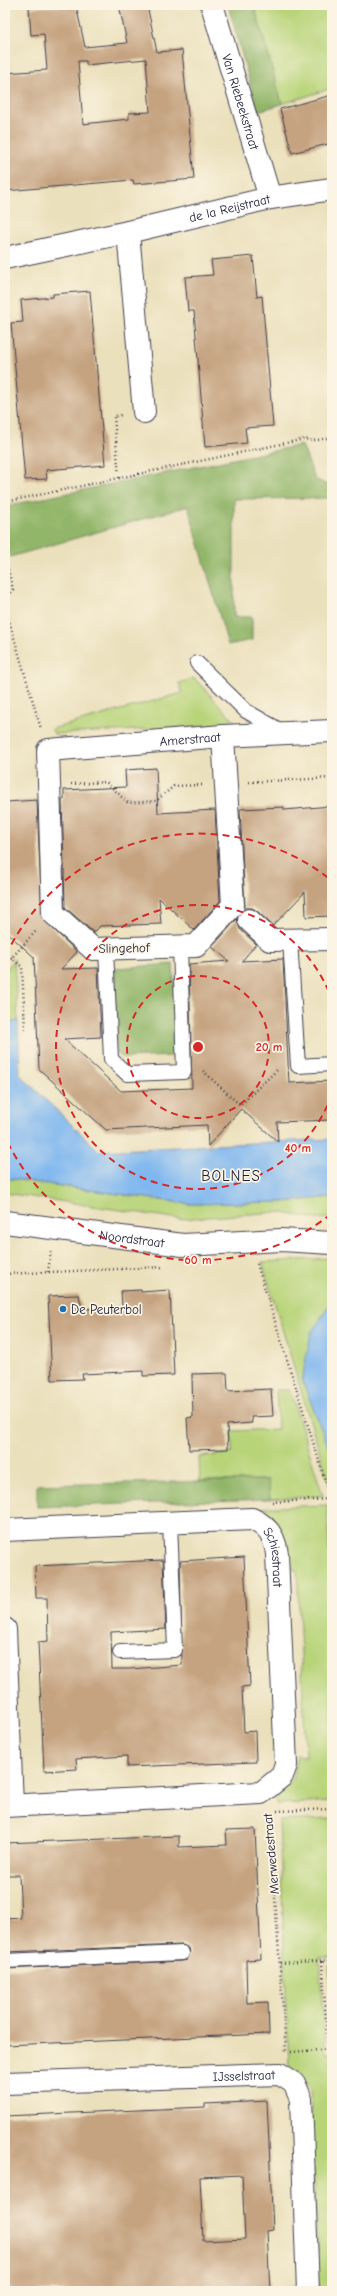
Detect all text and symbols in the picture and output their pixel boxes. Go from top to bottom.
street label: Van Riebeekstraat [220,52,263,153]
street label: de la Reijstraat [187,190,273,225]
street label: Amerstraat [159,729,222,749]
street label: Slingehof [98,940,151,956]
centre of rings [191,1040,205,1054]
text: 20 m [256,1040,282,1054]
text: 40 m [285,1141,311,1155]
district label: BOLNES [201,1167,261,1185]
street label: Noordstraat [99,1227,167,1250]
text: 60 m [185,1253,211,1267]
place label: De Peuterbol [71,1302,142,1317]
marker: De Peuterbol [58,1304,68,1314]
street label: Schiestraat [261,1524,286,1589]
street label: Merwedestraat [260,1812,282,1895]
street label: IJsselstraat [212,2067,277,2084]

